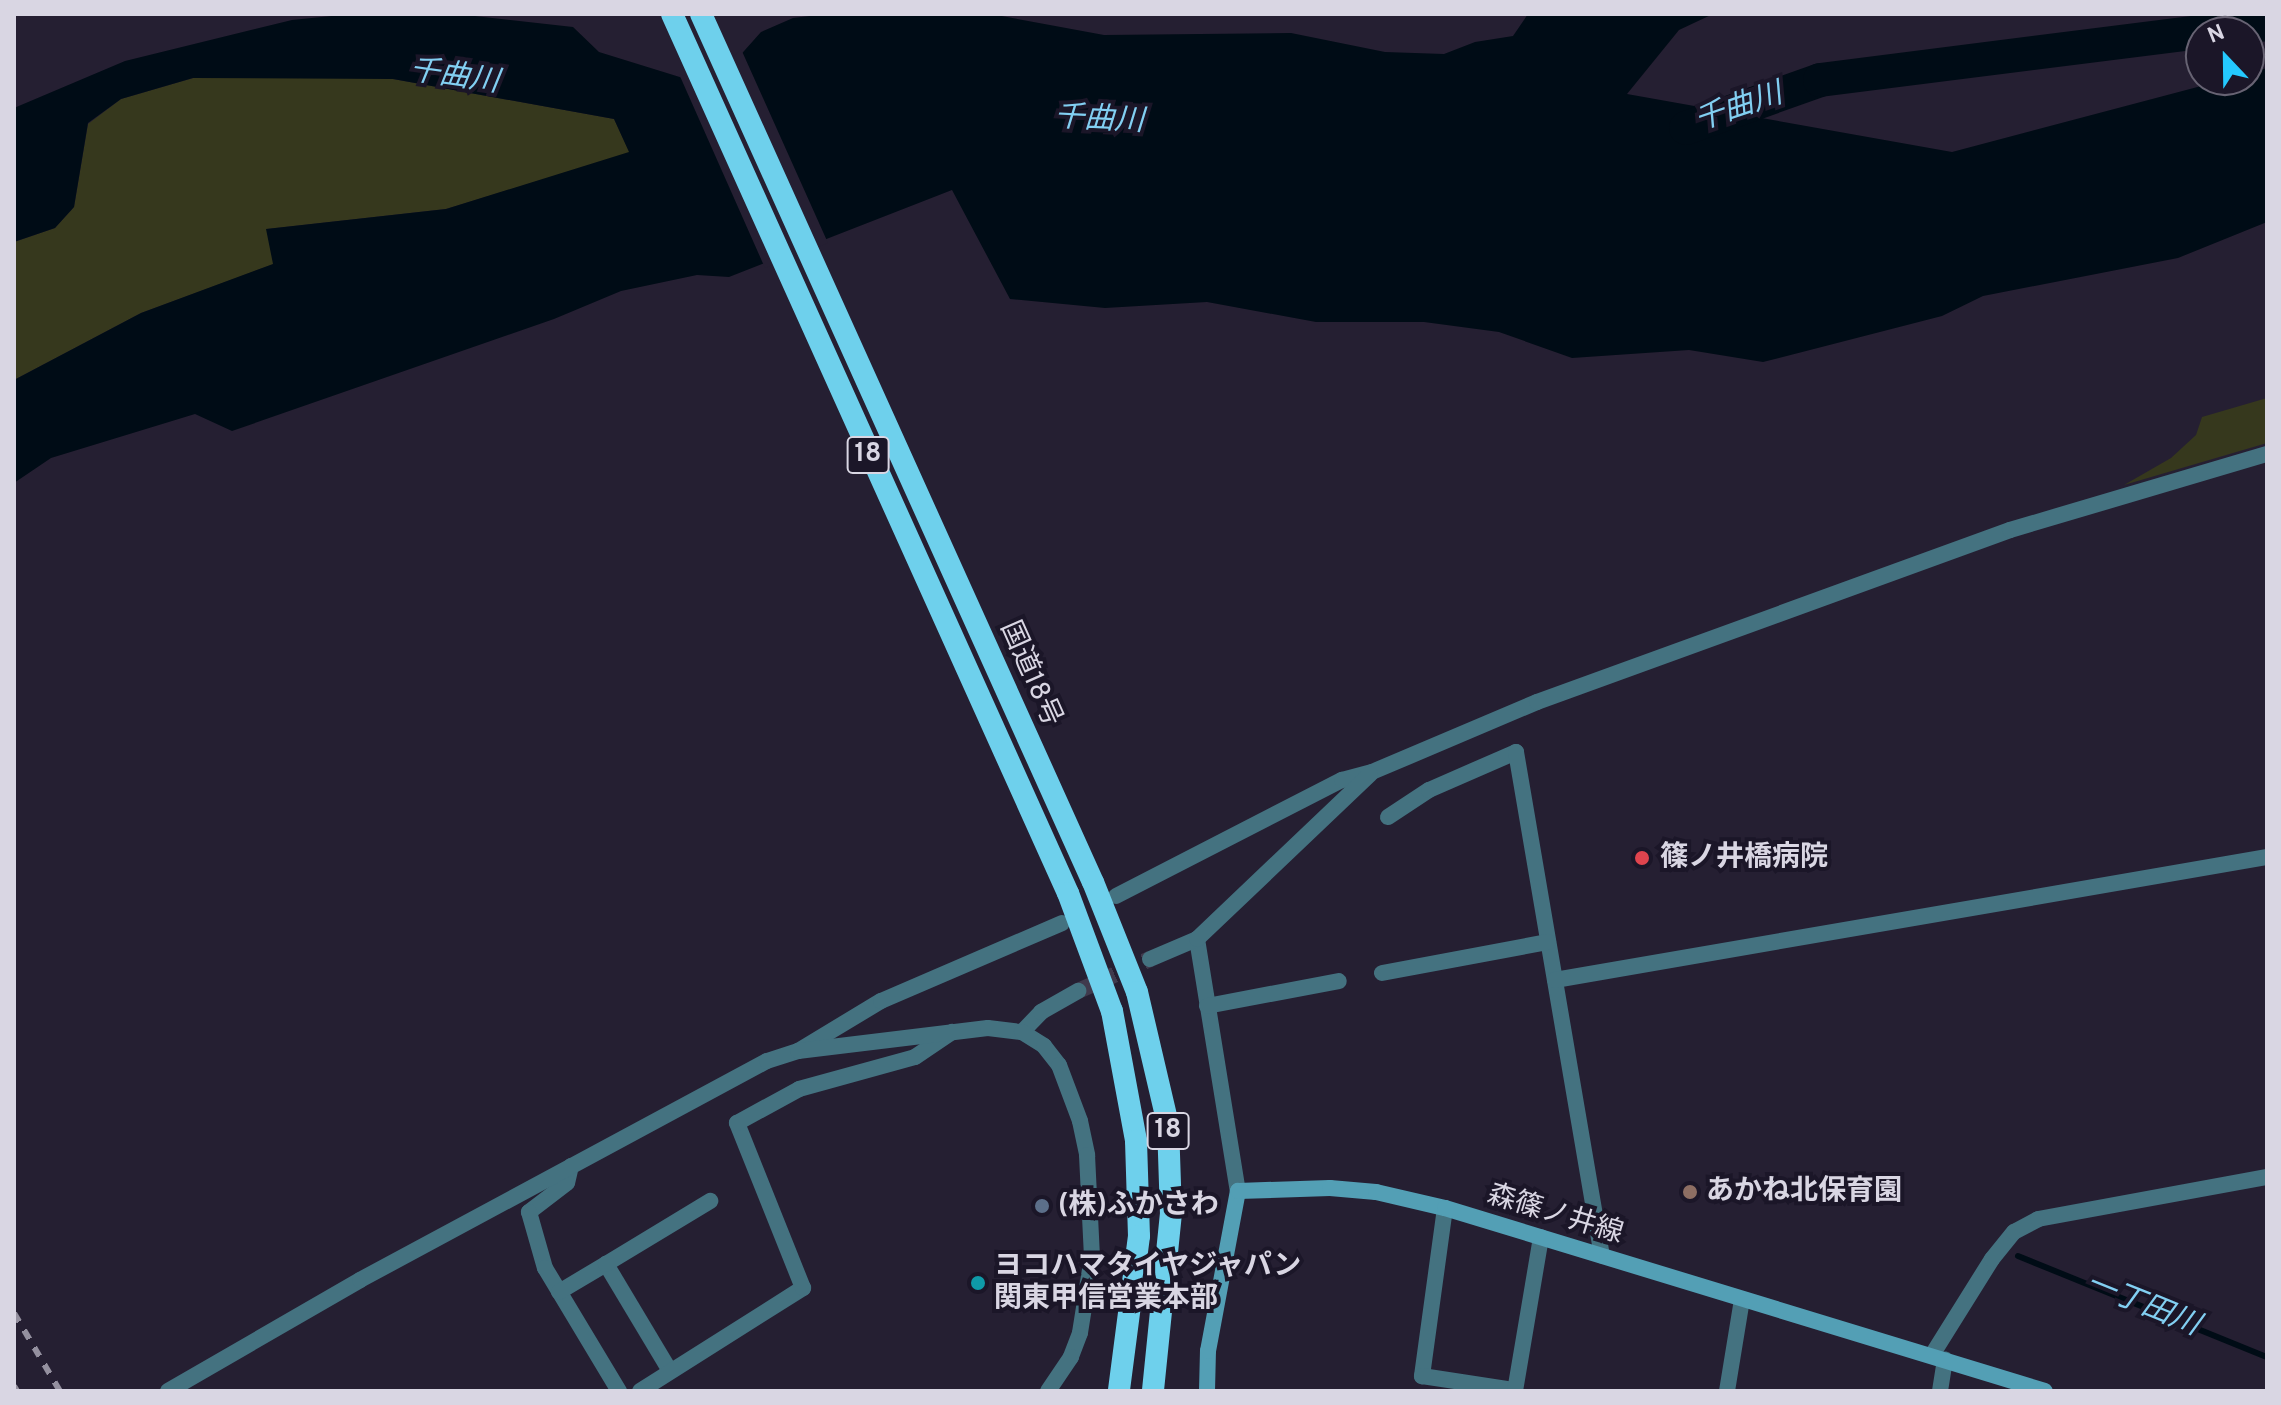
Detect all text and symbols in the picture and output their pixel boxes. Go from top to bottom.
north arrow [2185,16,2265,96]
text: N [2204,20,2229,51]
water label: 千曲川 [407,54,501,102]
water label: 千曲川 [1691,77,1787,141]
water label: 千曲川 [1053,101,1145,141]
road number: 18 [846,433,890,477]
street label: 国道18号 [992,616,1068,732]
place label: 篠ノ井橋病院 [1660,841,1828,875]
marker: 篠ノ井橋病院 [1631,847,1653,869]
road number: 18 [1146,1109,1190,1153]
place label: あかね北保育園 [1706,1175,1902,1209]
street label: 森篠ノ井線 [1483,1178,1627,1252]
marker: あかね北保育園 [1681,1183,1699,1201]
place label: (株)ふかさわ [1058,1189,1219,1223]
marker: (株)ふかさわ [1033,1197,1051,1215]
place label: ヨコハマタイヤジャパン 関東甲信営業本部 [994,1250,1302,1316]
water label: 一丁田川 [2080,1267,2204,1345]
marker: ヨコハマタイヤジャパン 関東甲信営業本部 [969,1274,987,1292]

